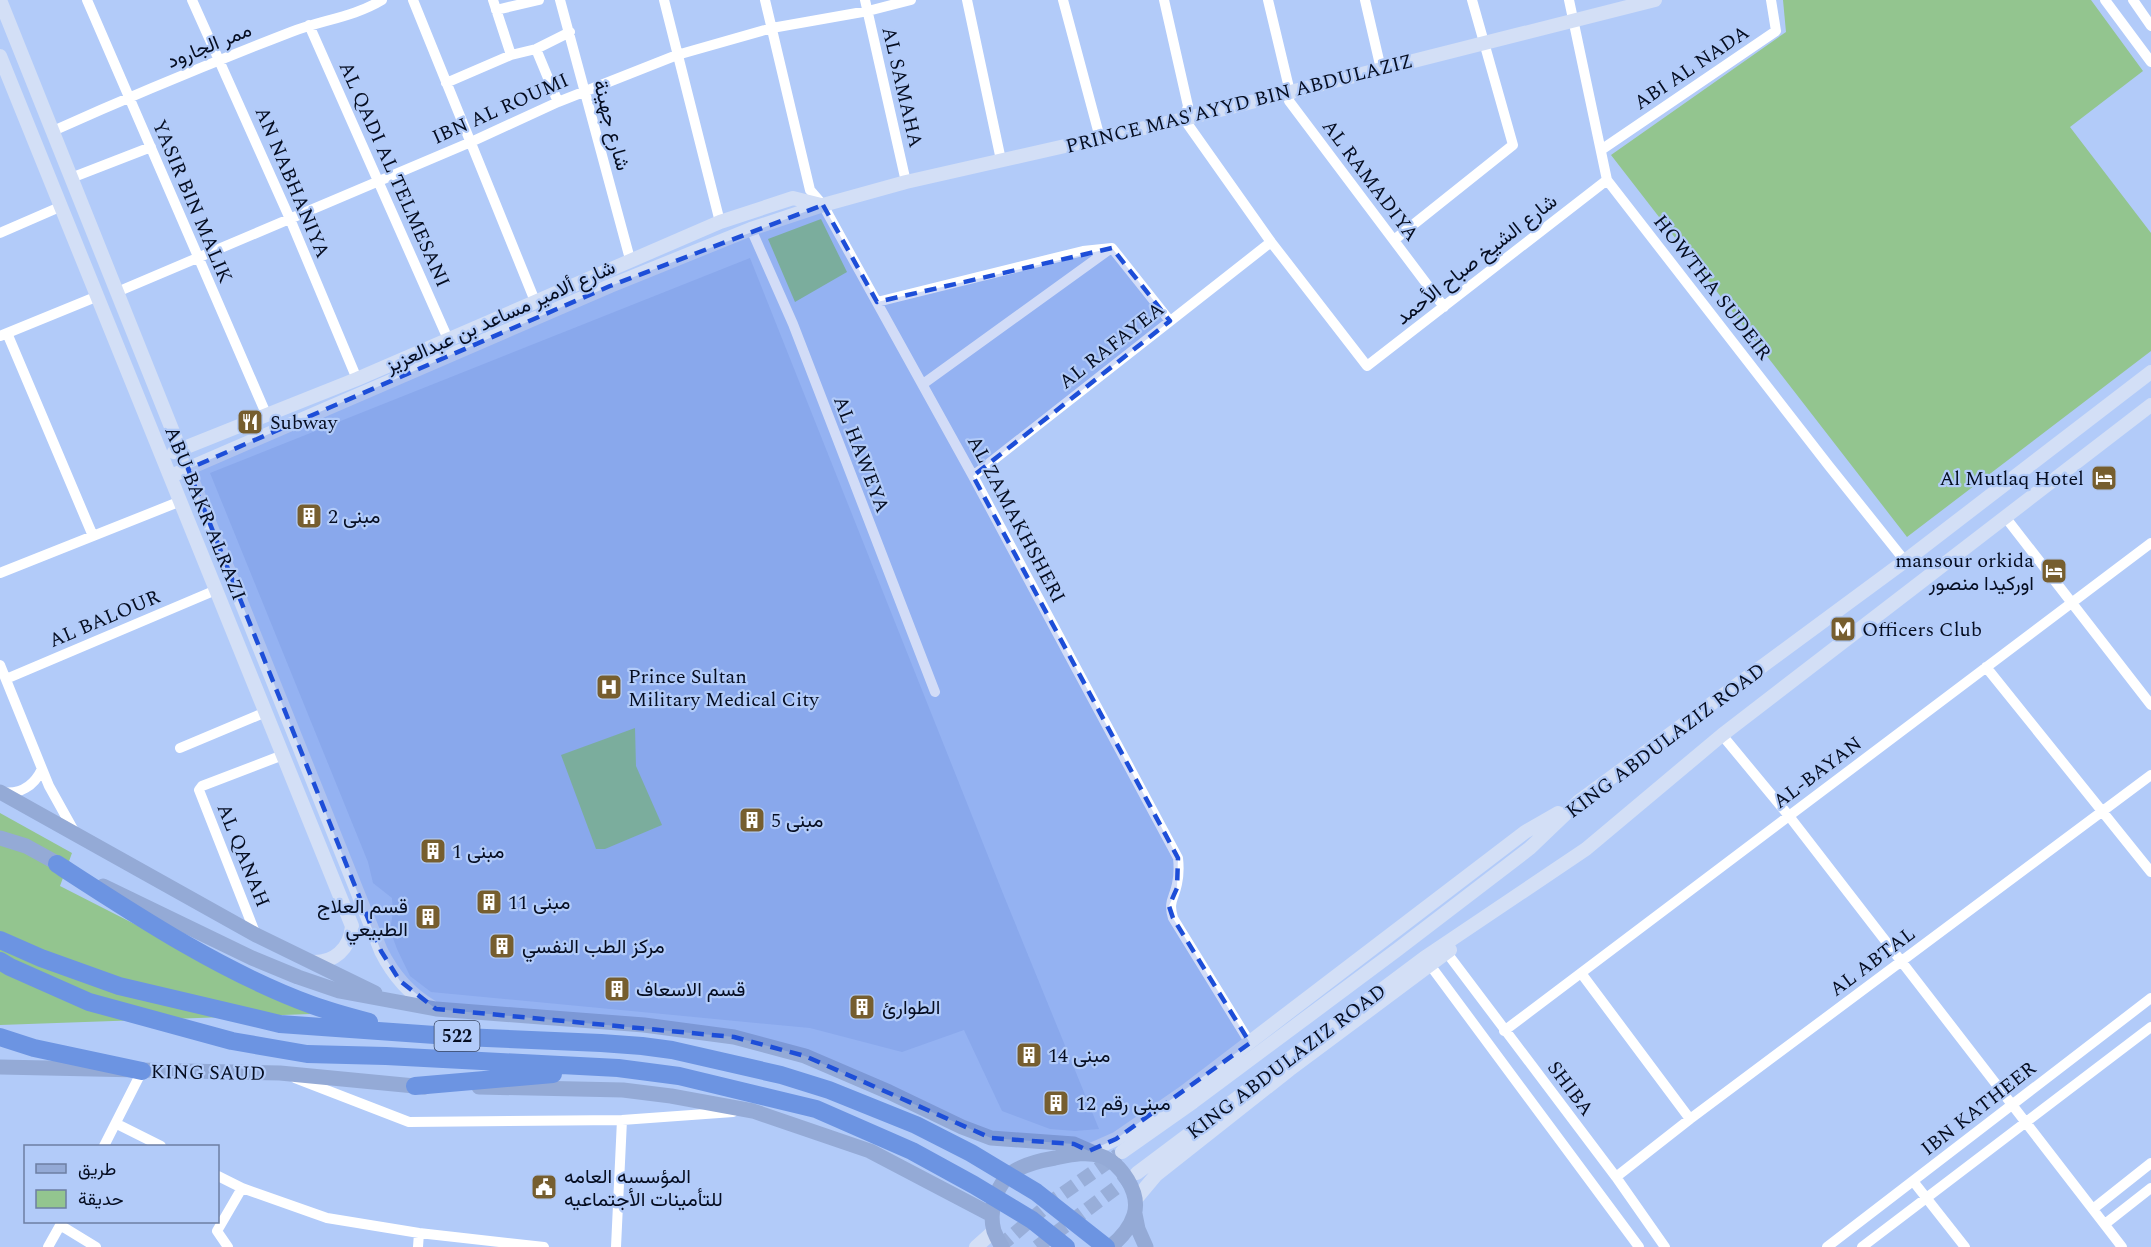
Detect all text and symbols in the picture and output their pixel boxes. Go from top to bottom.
street label: ممر الجارود [162,15,256,77]
street label: ABI AL NADA [1628,18,1755,118]
street label: AL SAMAHA [874,24,931,151]
street label: PRINCE MAS'AYYD BIN ABDULAZIZ [1062,46,1416,162]
street label: AL QADI AL TELMESANI [331,57,458,292]
street label: IBN AL ROUMI [427,65,574,152]
street label: شارع جهينة [585,76,638,174]
street label: AN NABHANIYA [247,102,338,263]
street label: AL RAMADIYA [1314,113,1426,248]
street label: YASIR BIN MALIK [144,115,240,288]
street label: شارع الشيخ صباح الأحمد [1389,187,1564,333]
street label: HOWTHA SUDEIR [1646,208,1779,367]
street label: شارع ألامير مساعد بن عبدالعزيز [380,253,620,382]
street label: AL RAFAYEA [1052,295,1171,397]
street label: AL HAWEYA [825,391,897,517]
restaurant icon: Subway [235,407,265,437]
place label: Subway [270,408,339,438]
street label: ABU BAKR ALRAZI [156,422,254,605]
street label: AL ZAMAKHSHERI [959,430,1073,609]
hotel icon: Al Mutlaq Hotel [2089,463,2119,493]
place label: Al Mutlaq Hotel [1939,464,2084,494]
building icon: مبنى 2 [294,501,324,531]
place label: مبنى 2 [328,502,380,532]
place label: mansour orkida اوركيدا منصور [1895,546,2034,599]
hotel icon: mansour orkida اوركيدا منصور [2039,556,2069,586]
street label: AL BALOUR [44,582,165,656]
metro station icon: Officers Club [1828,614,1858,644]
place label: Officers Club [1862,615,1982,645]
street label: KING ABDULAZIZ ROAD [1559,656,1772,826]
place label: Prince Sultan Military Medical City [628,662,820,715]
hospital icon: Prince Sultan Military Medical City [594,672,624,702]
street label: AL-BAYAN [1767,729,1869,816]
street label: AL QANAH [209,799,278,912]
building icon: مبنى 5 [737,805,767,835]
place label: مبنى 5 [771,806,823,836]
building icon: مبنى 1 [418,836,448,866]
place label: مبنى 1 [452,837,504,867]
building icon: مبنى 11 [474,887,504,917]
place label: مبنى 11 [508,888,570,918]
place label: قسم العلاج الطبيعي [317,892,408,946]
building icon: قسم العلاج الطبيعي [413,902,443,932]
street label: AL ABTAL [1823,919,1922,1004]
building icon: مركز الطب النفسي [487,931,517,961]
place label: مركز الطب النفسي [522,932,665,963]
building icon: قسم الاسعاف [602,974,632,1004]
place label: قسم الاسعاف [636,975,746,1005]
street label: KING ABDULAZIZ ROAD [1180,977,1393,1147]
building icon: الطوارئ [847,992,877,1022]
place label: الطوارئ [882,993,940,1023]
road number: 522 [434,1021,480,1051]
building icon: مبنى 14 [1014,1040,1044,1070]
place label: مبنى 14 [1048,1041,1110,1071]
street label: IBN KATHEER [1915,1054,2043,1163]
street label: SHIBA [1539,1055,1601,1123]
street label: KING SAUD [150,1057,266,1089]
building icon: مبنى رقم 12 [1041,1088,1071,1118]
place label: مبنى رقم 12 [1076,1089,1171,1119]
legend [24,1145,219,1223]
text: طريق [78,1156,116,1183]
place label: المؤسسه العامه للتأمينات الأجتماعيه [564,1162,723,1215]
public building icon: المؤسسه العامه للتأمينات الأجتماعيه [529,1172,559,1202]
text: حديقة [78,1186,124,1213]

